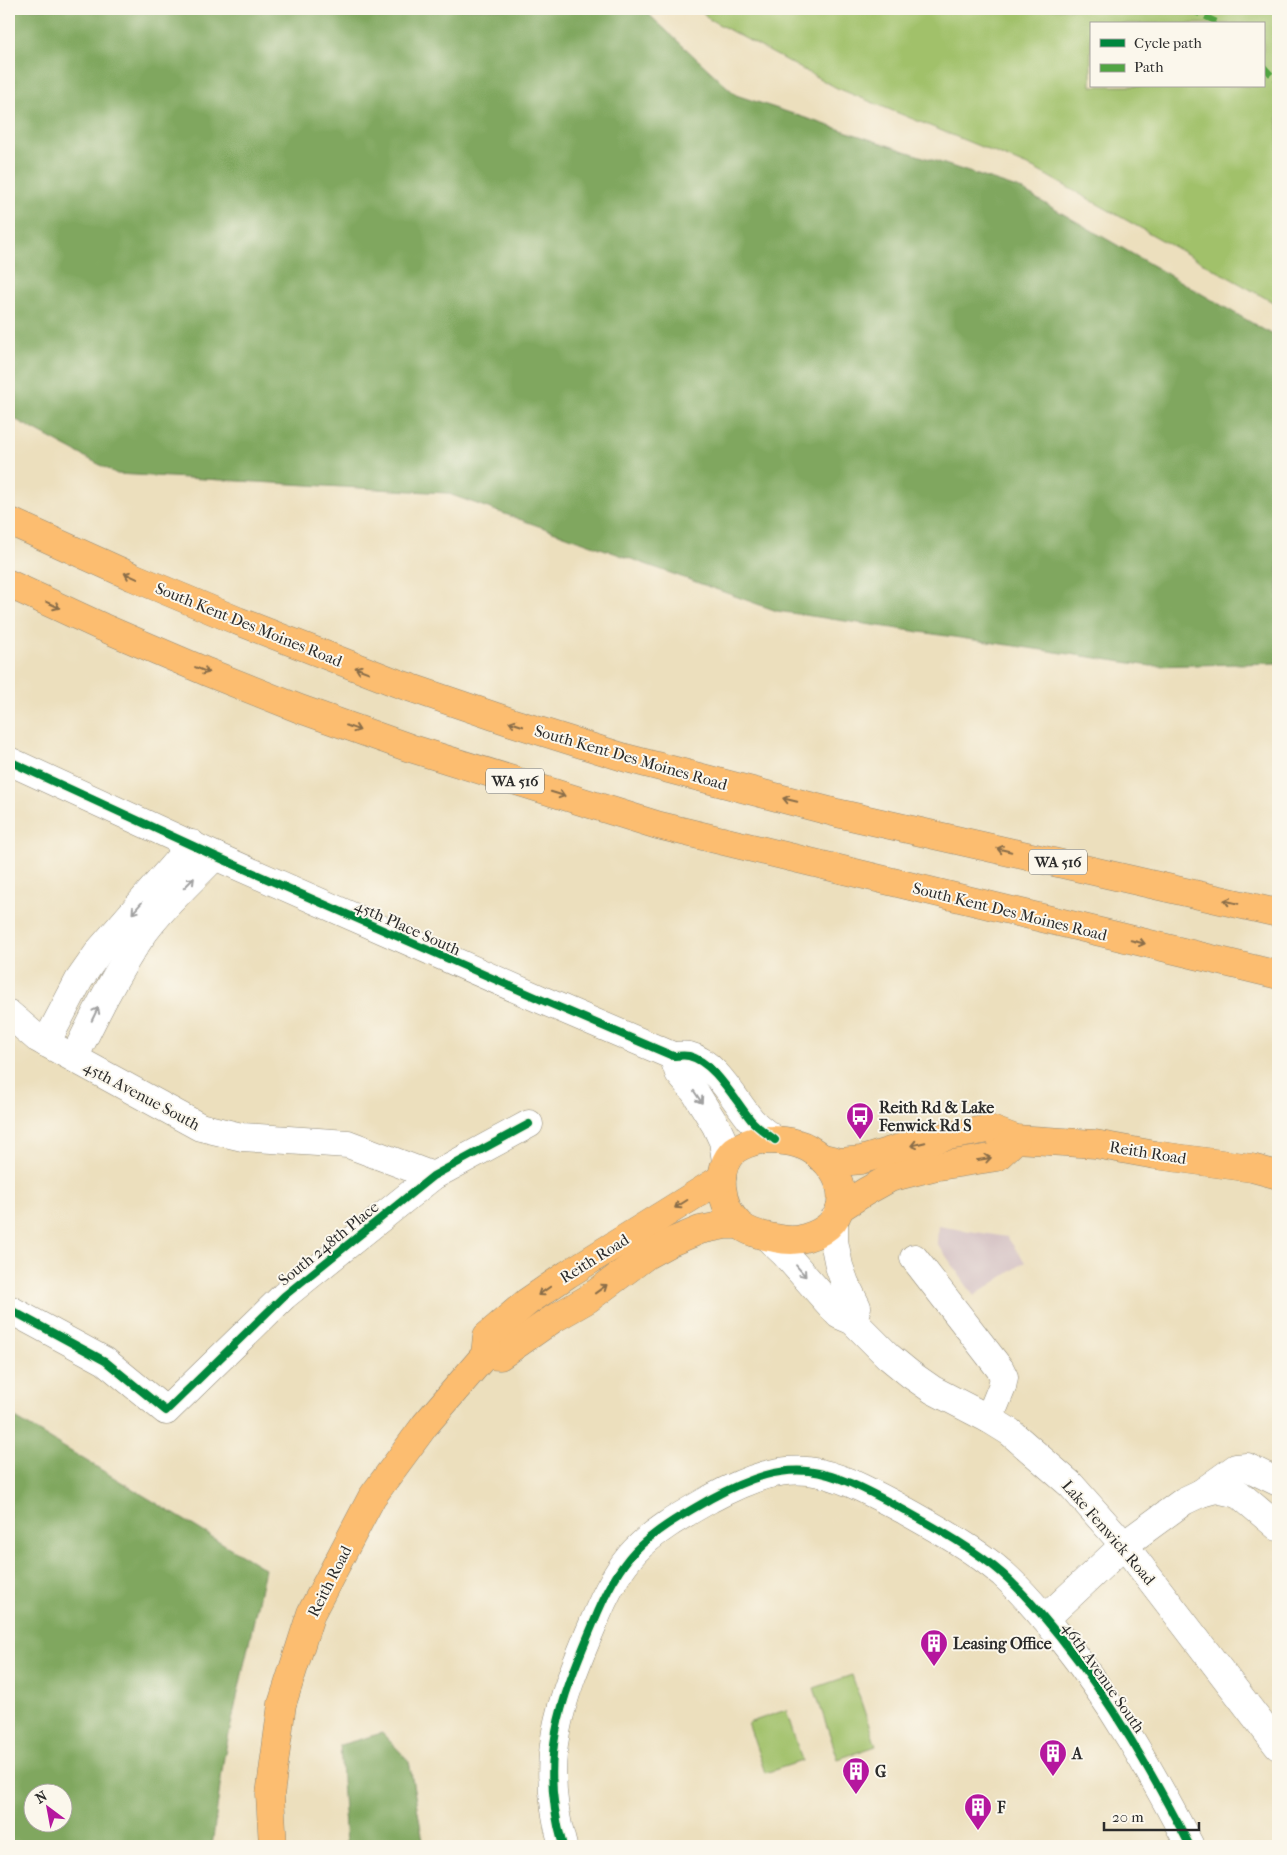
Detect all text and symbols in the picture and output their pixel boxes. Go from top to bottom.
legend [1090,22,1264,88]
text: Cycle path [1134,34,1202,52]
text: Path [1134,58,1164,76]
one-way arrow [124,571,139,581]
street label: South Kent Des Moines Road [153,578,345,671]
one-way arrow [45,600,60,610]
one-way arrow [194,665,209,675]
one-way arrow [355,665,370,674]
one-way arrow [508,718,524,728]
street label: South Kent Des Moines Road [532,721,730,794]
one-way arrow [345,724,361,733]
road number: WA 516 [486,768,544,794]
one-way arrow [549,790,565,800]
one-way arrow [782,795,798,805]
one-way arrow [997,845,1013,854]
road number: WA 516 [1029,850,1087,874]
one-way arrow [183,877,195,889]
street label: South Kent Des Moines Road [911,878,1109,945]
street label: 45th Place South [352,896,464,959]
one-way arrow [1223,897,1239,906]
one-way arrow [131,901,143,914]
one-way arrow [1130,938,1146,947]
one-way arrow [90,1007,100,1022]
street label: 45th Avenue South [80,1057,203,1134]
one-way arrow [693,1090,703,1104]
place label: Reith Rd & Lake Fenwick Rd S [878,1098,994,1135]
bus stop icon: Reith Rd & Lake Fenwick Rd S [845,1101,875,1140]
street label: Reith Road [1108,1137,1188,1168]
one-way arrow [910,1140,926,1149]
one-way arrow [975,1153,991,1163]
street label: South 248th Place [274,1197,382,1290]
one-way arrow [675,1199,689,1209]
street label: Reith Road [556,1230,632,1287]
one-way arrow [795,1265,806,1278]
one-way arrow [594,1284,608,1294]
one-way arrow [537,1286,551,1296]
street label: Lake Fenwick Road [1058,1476,1160,1589]
street label: Reith Road [303,1542,356,1620]
street label: 46th Avenue South [1058,1618,1149,1736]
building icon: Leasing Office [919,1628,949,1667]
place label: Leasing Office [953,1634,1052,1654]
building icon: A [1038,1738,1068,1777]
place label: A [1071,1744,1083,1763]
building icon: G [841,1756,871,1795]
place label: G [875,1762,887,1781]
north arrow [22,1782,72,1832]
text: N [32,1787,51,1807]
building icon: F [963,1792,993,1831]
place label: F [996,1798,1006,1817]
scale bar [1104,1800,1200,1832]
text: 20 m [1112,1808,1144,1826]

